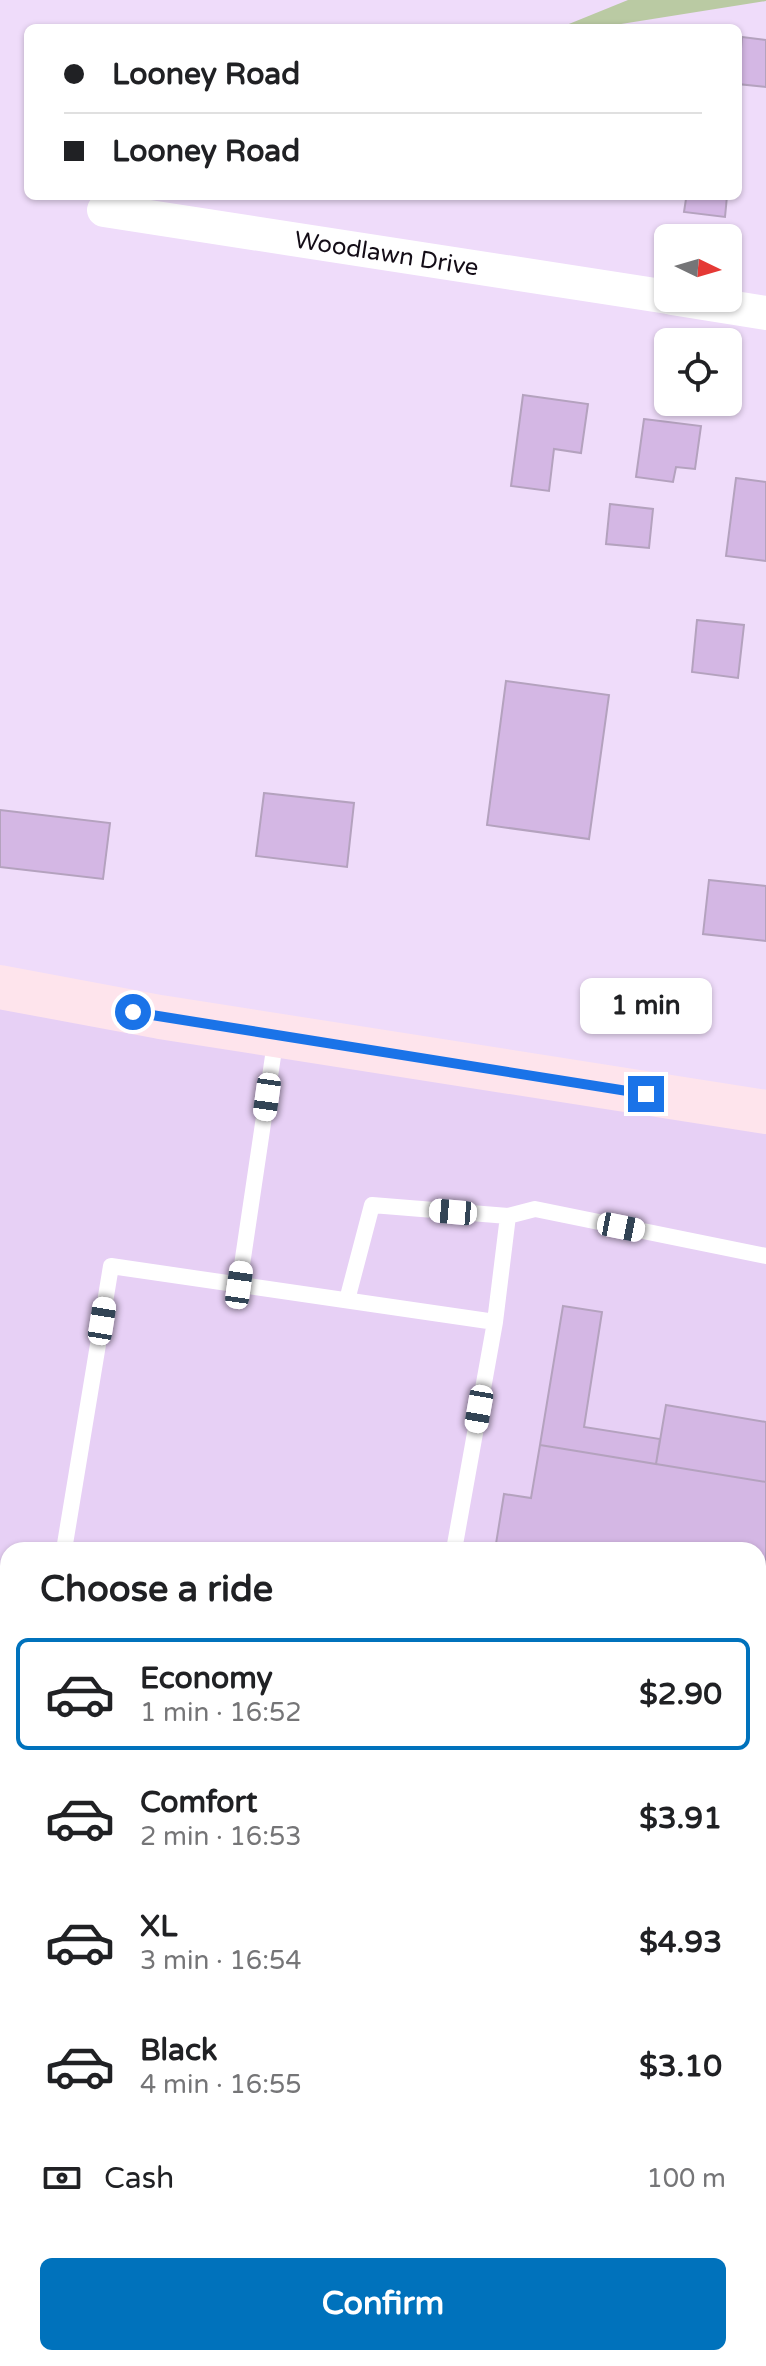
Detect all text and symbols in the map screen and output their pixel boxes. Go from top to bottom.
text: Looney Road [112,56,300,93]
text: Looney Road [112,133,300,170]
north arrow [654,224,742,312]
map controls [654,224,742,416]
street label: Woodlawn Drive [293,226,481,283]
button: locate [654,328,742,416]
callout: 1 min [580,978,712,1034]
text: 1 min [611,990,681,1021]
route start [115,994,151,1030]
car [252,1072,282,1122]
route end [628,1076,664,1112]
car [428,1198,478,1226]
car [595,1211,647,1243]
car [224,1260,254,1310]
car [86,1295,118,1347]
car [463,1383,495,1435]
text: Choose a ride [40,1568,273,1611]
icon: car [44,1658,116,1730]
text: Economy [140,1660,273,1697]
text: $2.90 [639,1676,722,1713]
text: 1 min · 16:52 [140,1697,302,1728]
icon: car [44,1782,116,1854]
text: Comfort [140,1784,258,1821]
text: $3.91 [639,1800,722,1837]
text: 2 min · 16:53 [140,1821,302,1852]
icon: car [44,1906,116,1978]
text: XL [140,1908,177,1945]
text: $4.93 [639,1924,722,1961]
text: 3 min · 16:54 [140,1945,302,1976]
icon: car [44,2030,116,2102]
text: Black [140,2032,217,2069]
text: $3.10 [639,2048,722,2085]
text: 4 min · 16:55 [140,2069,302,2100]
icon: cash [40,2156,84,2200]
text: Cash [104,2160,174,2197]
text: 100 m [646,2163,726,2194]
button: Confirm [40,2258,726,2350]

